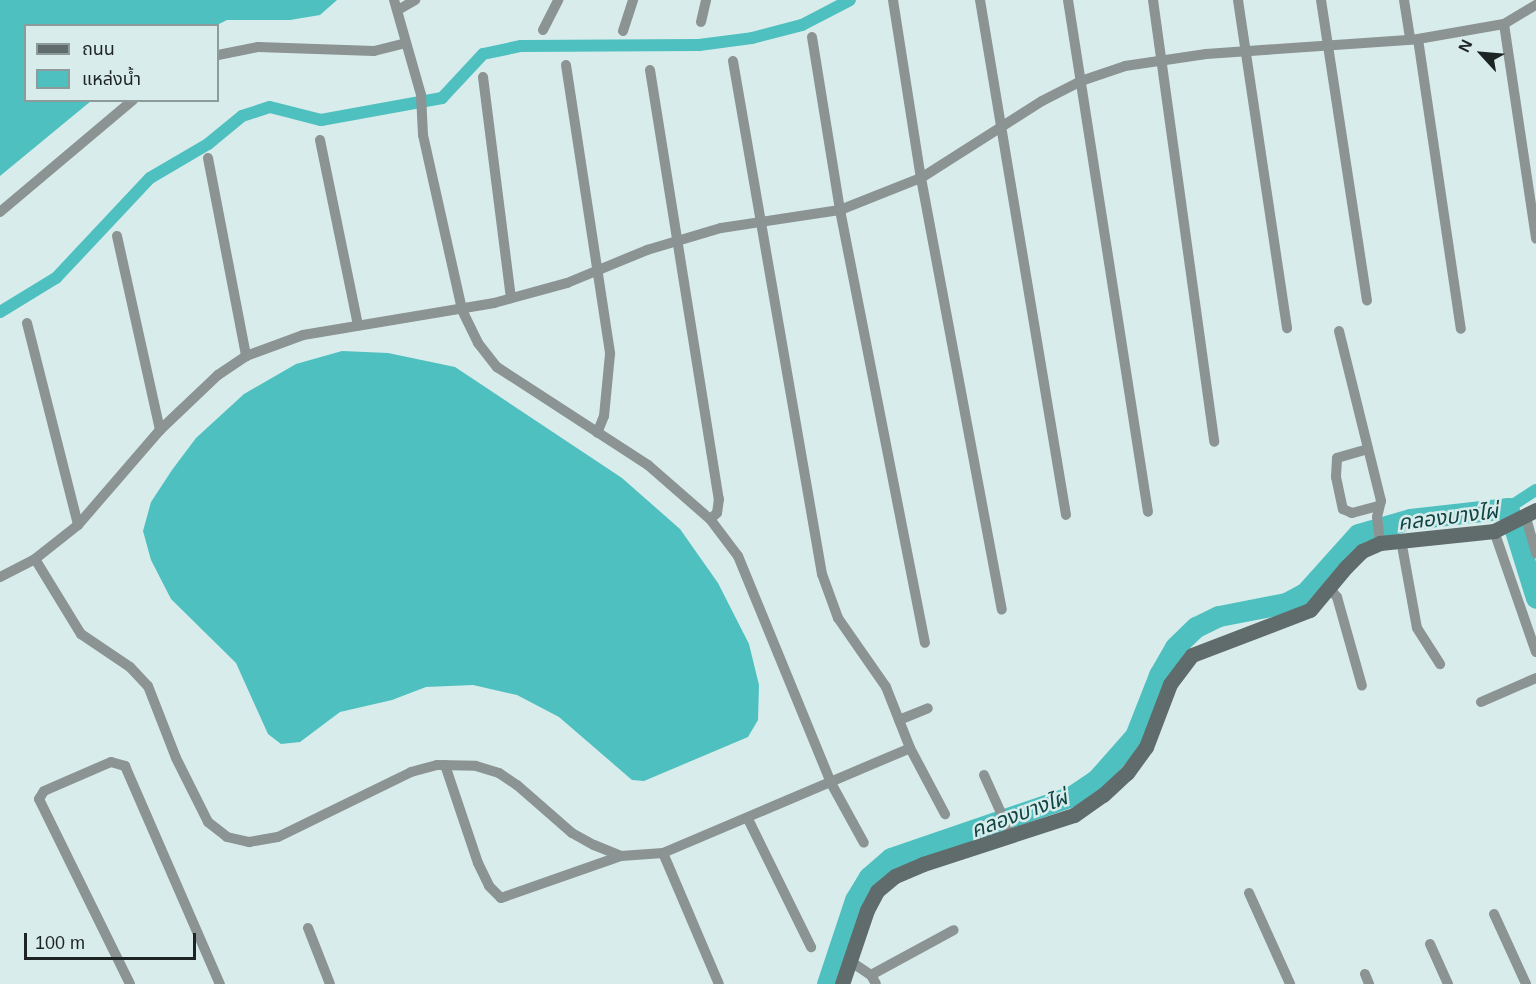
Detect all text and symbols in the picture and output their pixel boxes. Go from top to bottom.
legend [24,24,219,102]
north arrow [1452,24,1512,84]
text: N [1455,37,1476,55]
text: ถนน [82,39,115,59]
text: แหล่งน้ำ [82,69,141,89]
water label: คลองบางไผ่ [1396,498,1500,536]
water label: คลองบางไผ่ [967,785,1071,843]
scale bar [27,921,200,959]
text: 100 m [35,933,85,953]

